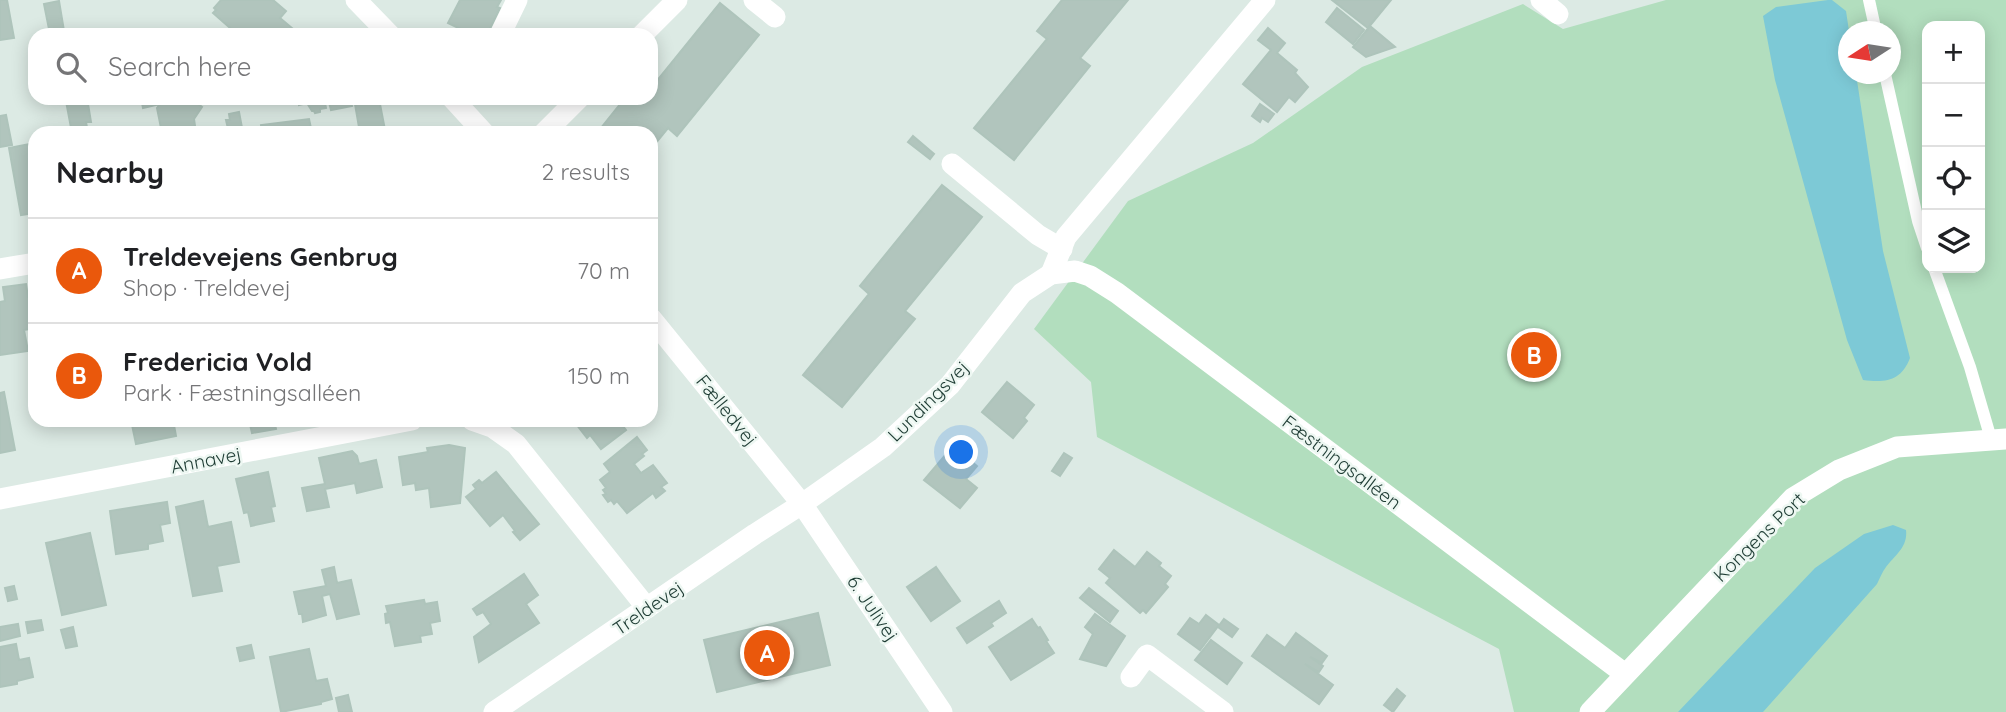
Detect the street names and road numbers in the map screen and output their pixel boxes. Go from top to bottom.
street label: Lundingsvej [882,355,974,447]
street label: Fælledvej [691,370,763,450]
street label: Fæstningsalléen [1278,410,1406,514]
street label: Annavej [169,441,243,479]
street label: Kongens Port [1708,487,1810,587]
street label: 6. Julivej [842,570,904,646]
street label: Treldevej [608,576,688,640]

